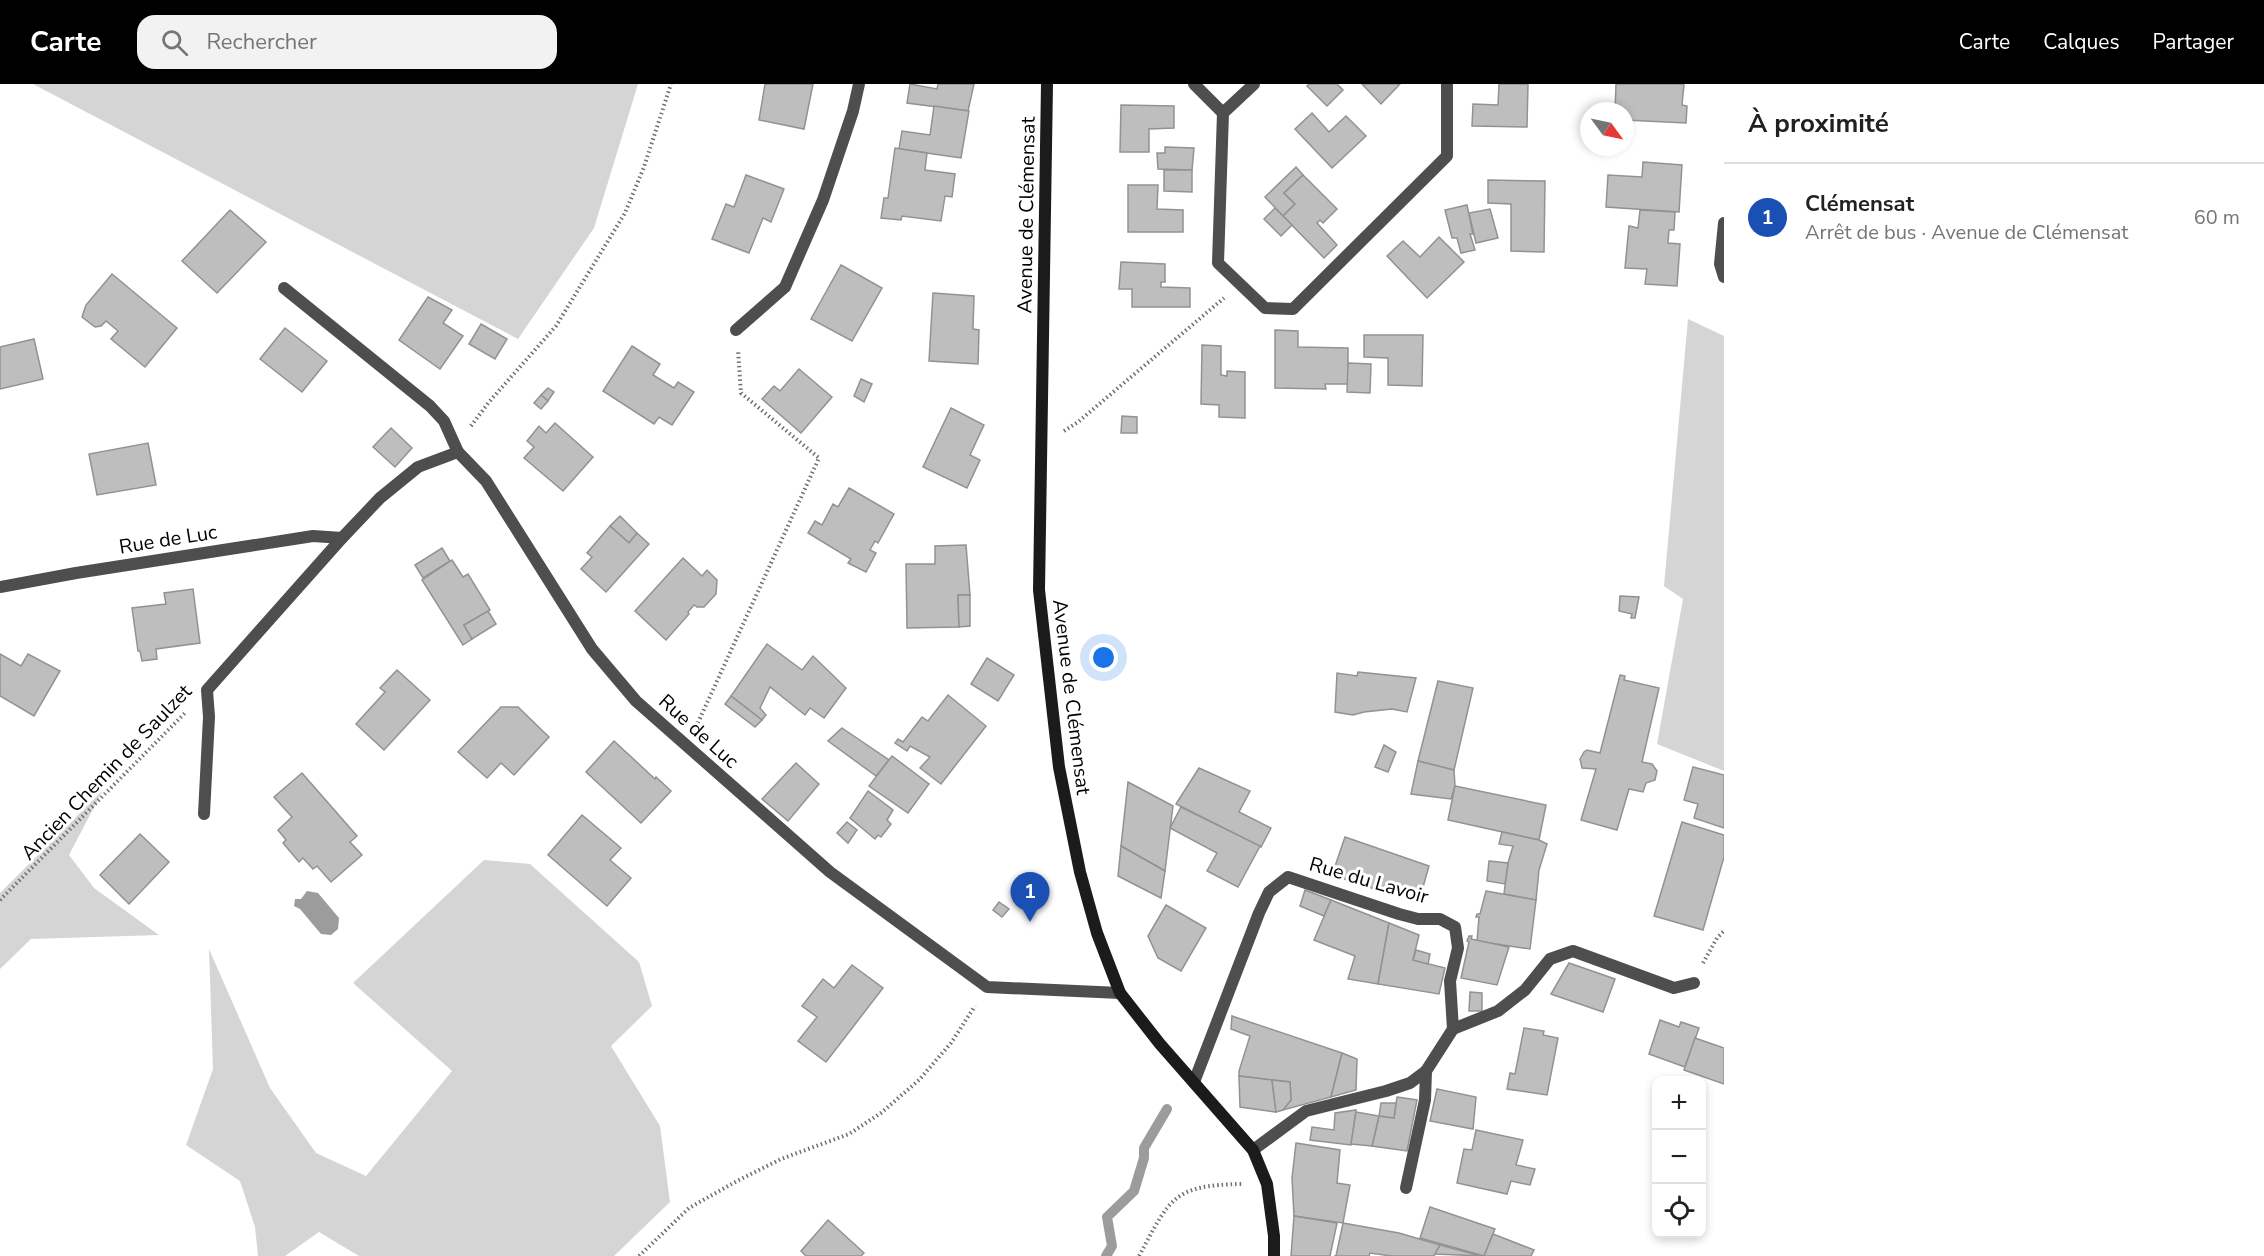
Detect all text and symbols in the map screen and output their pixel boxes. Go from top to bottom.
search box [137,15,557,69]
text: Carte [30,23,101,61]
icon: search [158,26,191,59]
text: Rechercher [206,27,317,57]
text: Carte [1959,28,2010,56]
text: Calques [2043,28,2120,56]
text: Partager [2153,28,2234,56]
north arrow [1580,102,1634,156]
text: À proximité [1748,106,1889,141]
street label: Avenue de Clémensat [1011,115,1042,314]
text: Clémensat [1805,189,1914,219]
text: 1 [1762,204,1774,231]
text: 60 m [2194,204,2240,231]
text: Arrêt de bus · Avenue de Clémensat [1805,219,2128,246]
street label: Rue de Luc [117,518,219,561]
street label: Avenue de Clémensat [1046,598,1097,797]
your location [1089,643,1118,672]
street label: Ancien Chemin de Saulzet [15,678,198,866]
street label: Rue de Luc [653,688,744,775]
street label: Rue du Lavoir [1306,851,1432,910]
pin: 1 [1010,872,1050,922]
map controls [1652,1076,1706,1238]
button: + [1652,1076,1706,1130]
button: − [1652,1130,1706,1184]
button: locate [1652,1184,1706,1238]

